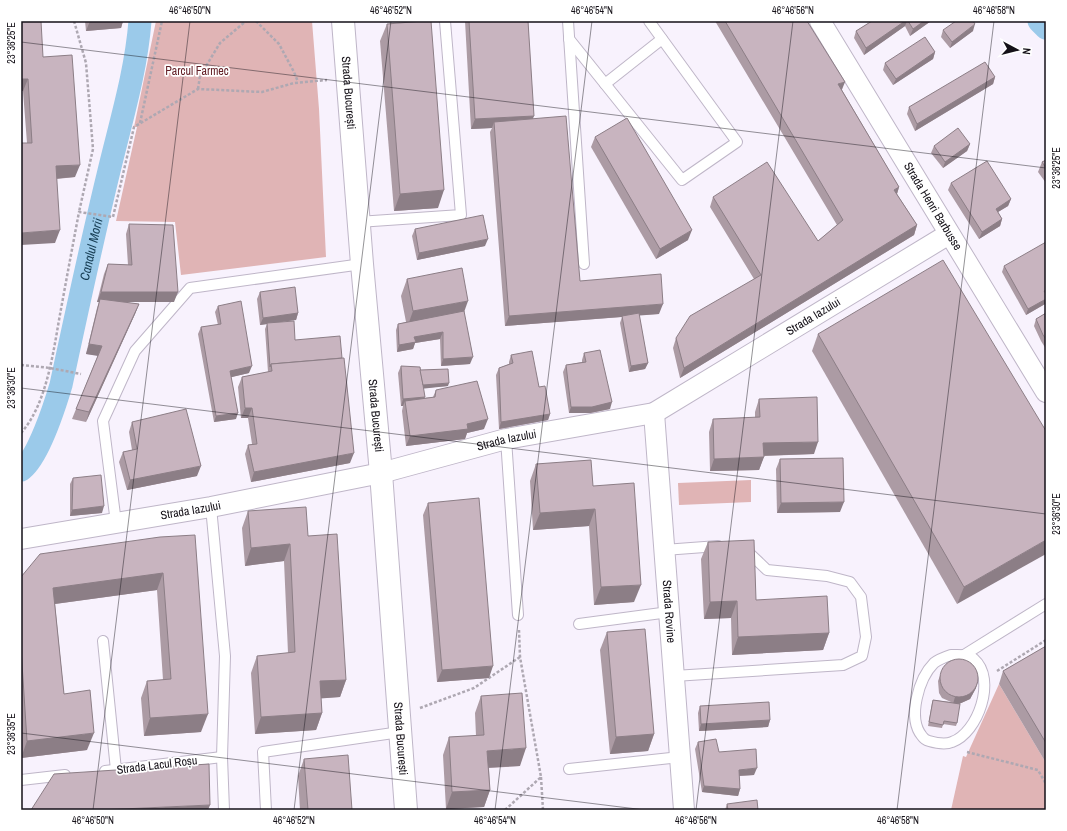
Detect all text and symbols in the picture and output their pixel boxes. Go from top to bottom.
text: 46°46'50"N [169,4,211,17]
text: 46°46'52"N [370,4,412,17]
text: 46°46'54"N [571,4,613,17]
text: 46°46'56"N [772,4,814,17]
text: 46°46'58"N [973,4,1015,17]
text: 23°36'25"E [5,22,18,64]
north arrow [997,30,1037,70]
text: N [1020,47,1034,55]
street label: Strada București [338,56,359,130]
park label: Parcul Farmec [165,63,229,79]
text: 23°36'25"E [1050,147,1063,189]
street label: Strada Henri Barbusse [900,159,966,253]
water label: Canalul Morii [75,216,106,282]
street label: Strada Iazului [783,294,843,339]
text: 23°36'30"E [5,367,18,409]
street label: Strada București [364,378,387,453]
street label: Strada Iazului [475,426,538,455]
text: 23°36'30"E [1050,493,1063,535]
street label: Strada Iazului [159,497,222,523]
street label: Strada Rovine [659,579,679,643]
street label: Strada București [390,701,411,776]
text: 23°36'35"E [5,713,18,755]
street label: Strada Lacul Roșu [116,752,198,778]
text: 46°46'50"N [72,814,114,827]
text: 46°46'52"N [273,814,315,827]
text: 46°46'54"N [474,814,516,827]
text: 46°46'56"N [675,814,717,827]
text: 46°46'58"N [877,814,919,827]

